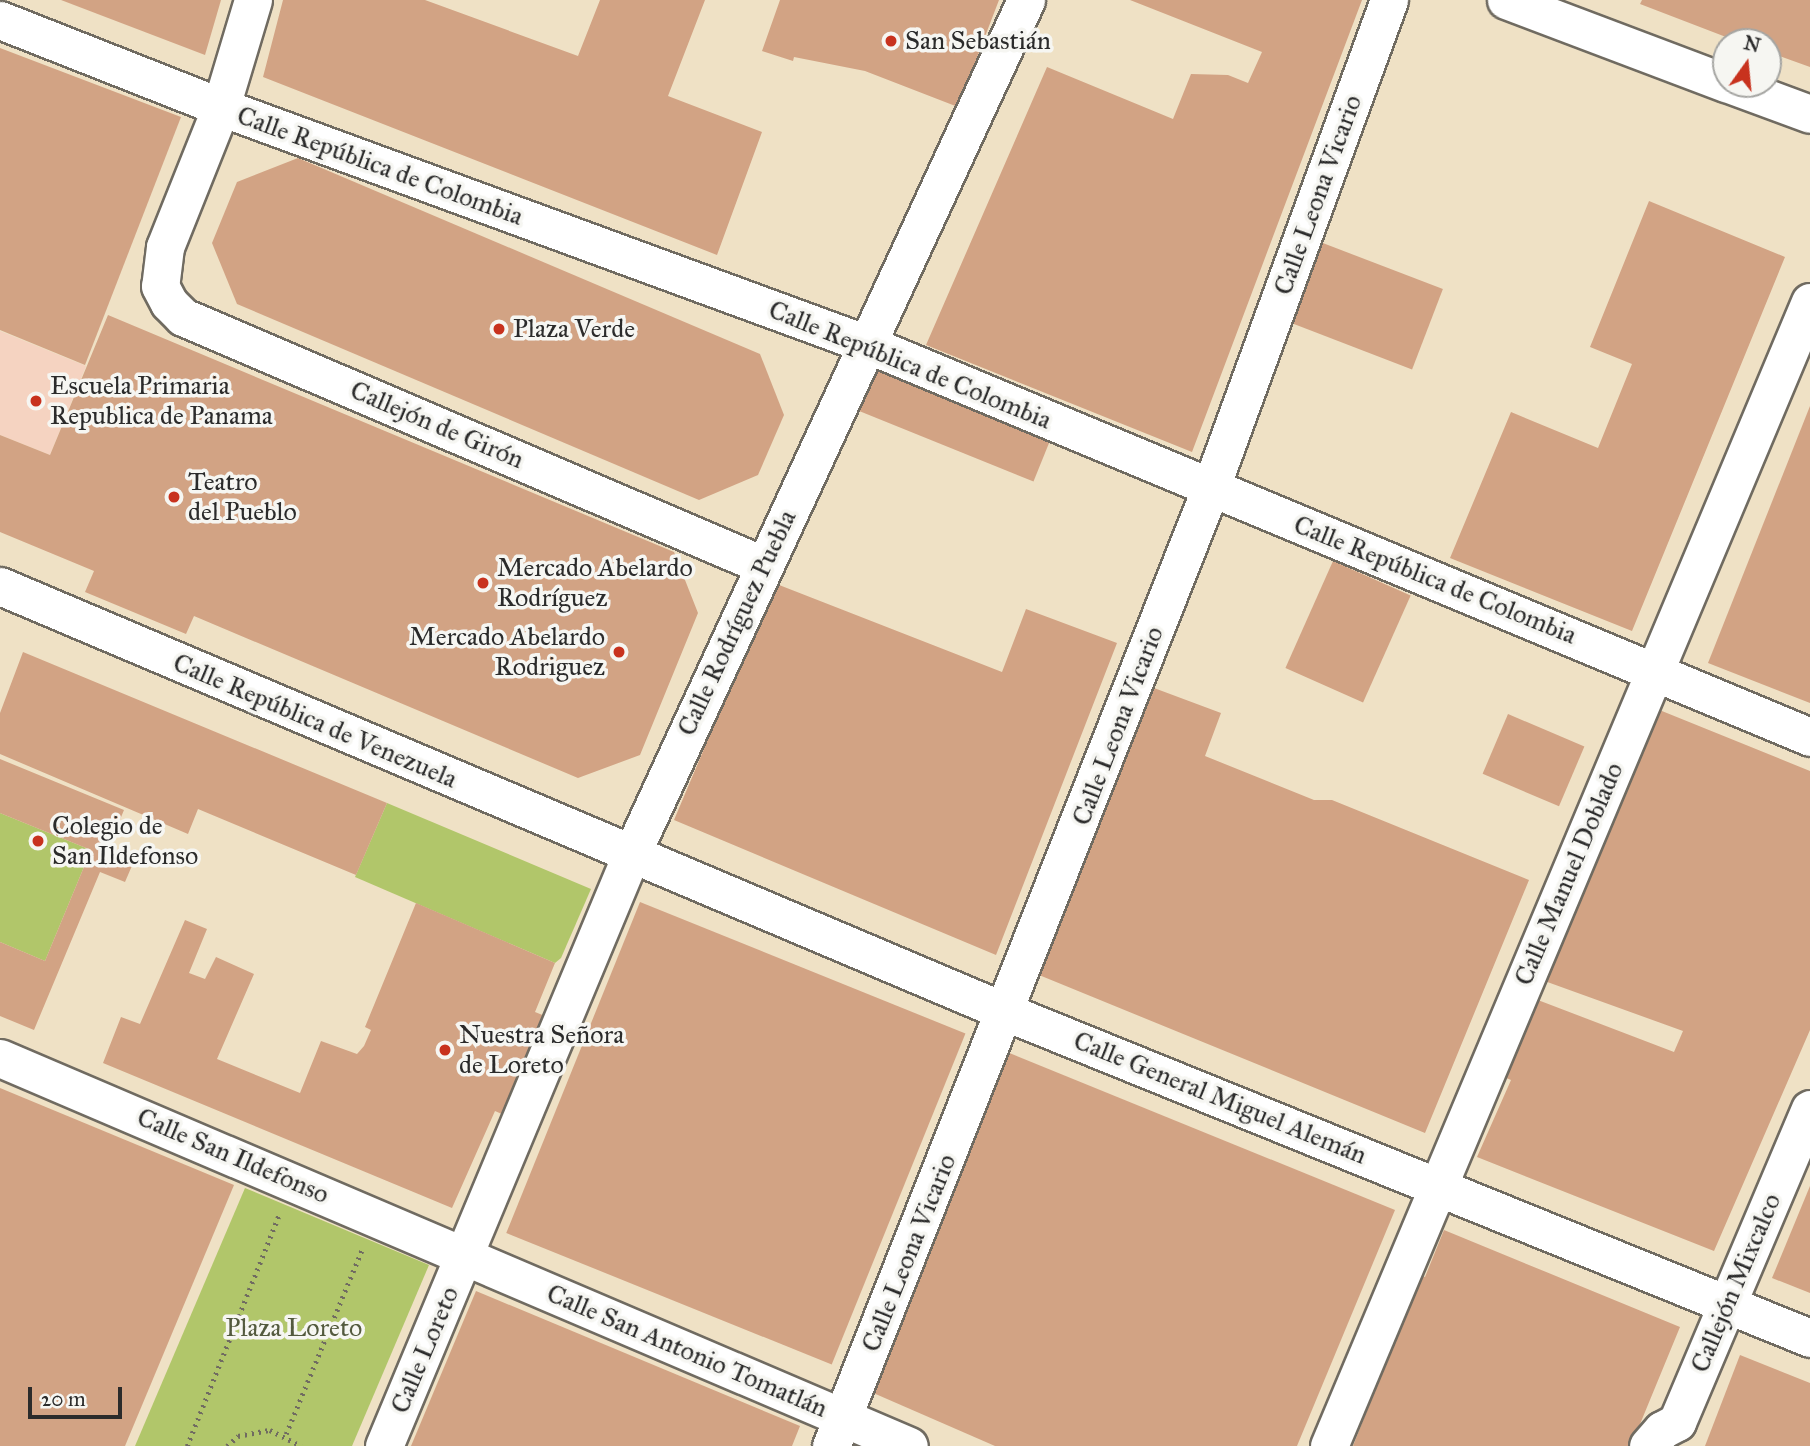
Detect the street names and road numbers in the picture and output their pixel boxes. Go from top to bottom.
street label: Calle Leona Vicario [1267,91,1369,299]
street label: Calle República de Colombia [233,100,527,232]
street label: Calle República de Colombia [764,294,1056,436]
street label: Callejón de Girón [346,374,528,476]
street label: Calle Rodríguez Puebla [671,505,803,741]
street label: Calle República de Colombia [1289,509,1581,651]
street label: Calle Leona Vicario [1066,622,1170,830]
street label: Calle República de Venezuela [168,647,462,795]
street label: Calle Manuel Doblado [1508,758,1630,990]
street label: Calle General Miguel Alemán [1069,1025,1371,1171]
street label: Calle San Ildefonso [132,1102,334,1210]
street label: Calle Leona Vicario [855,1150,963,1356]
street label: Callejón Mixcalco [1684,1189,1788,1377]
street label: Calle San Antonio Tomatlán [542,1278,832,1424]
street label: Calle Loreto [384,1282,466,1418]

